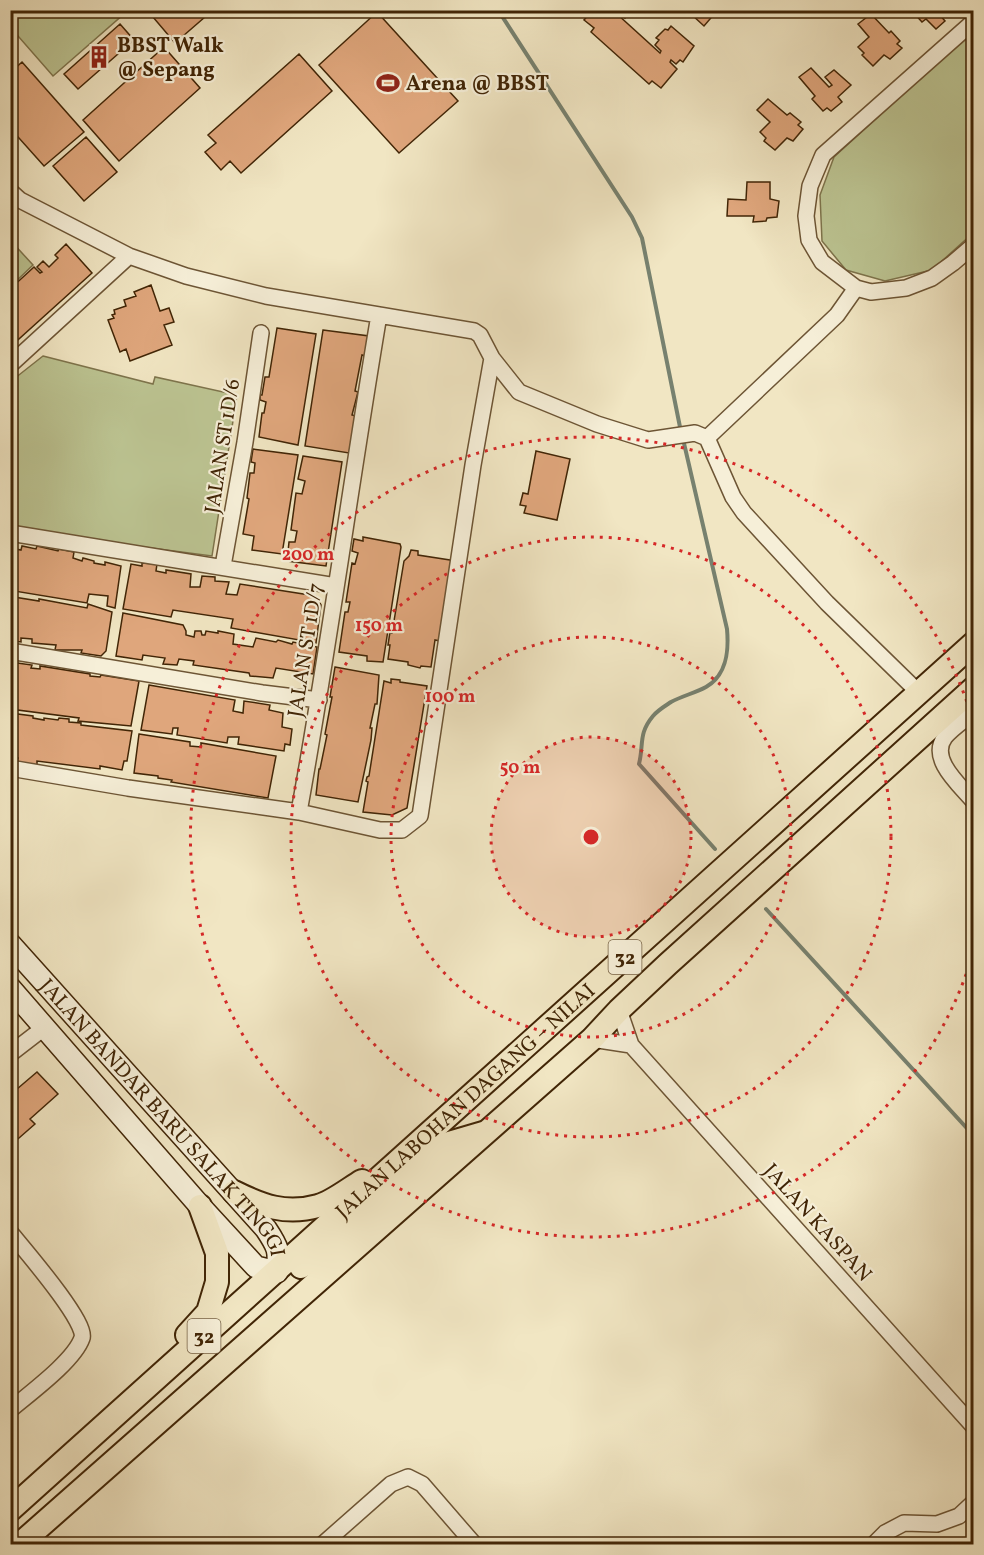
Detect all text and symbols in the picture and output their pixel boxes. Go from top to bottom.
place label: BBST Walk @ Sepang [117,32,224,85]
building icon: BBST Walk @ Sepang [86,44,112,70]
sports icon: Arena @ BBST [375,70,401,96]
place label: Arena @ BBST [406,70,549,99]
street label: JALAN ST 1D/6 [199,377,248,516]
text: 200 m [282,543,334,568]
street label: JALAN ST 1D/7 [282,581,331,719]
text: 150 m [355,614,403,639]
text: 100 m [425,685,475,710]
text: 50 m [500,756,540,781]
centre of rings [581,827,601,847]
road number: 32 [608,940,642,974]
street label: JALAN BANDAR BARU SALAK TINGGI [32,973,291,1259]
street label: JALAN LABOHAN DAGANG ‒ NILAI [330,977,602,1226]
street label: JALAN KASPAN [756,1158,878,1289]
road number: 32 [188,1319,220,1353]

